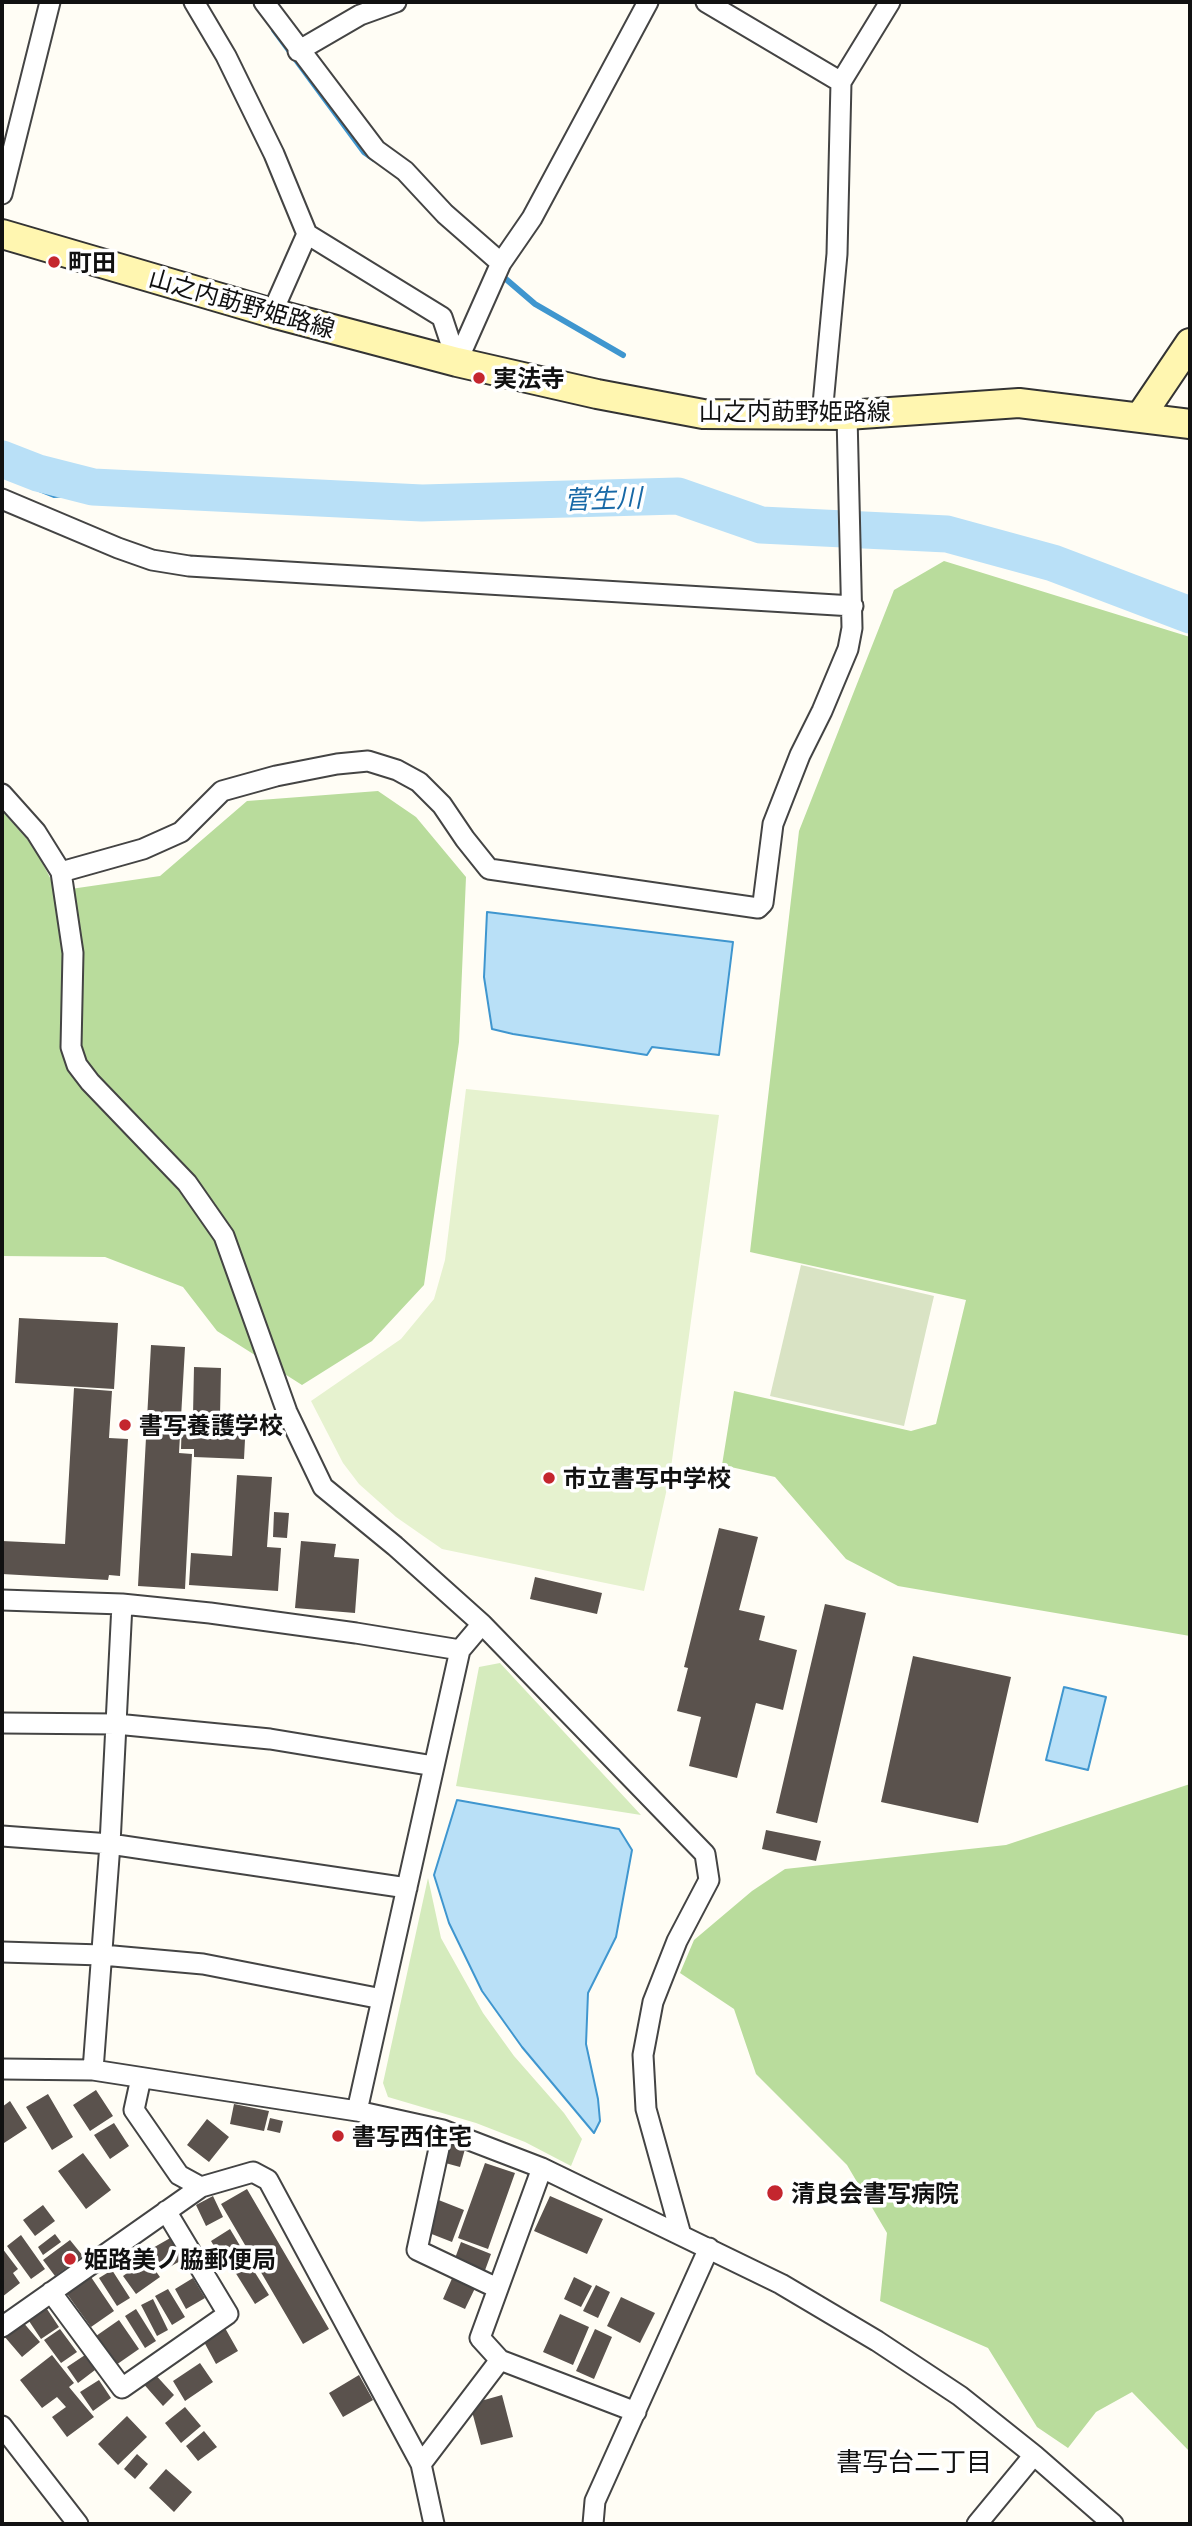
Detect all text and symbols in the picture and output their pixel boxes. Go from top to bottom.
place label: 町田 [68,248,116,276]
marker: 町田 [46,254,62,270]
street label: 山之内莇野姫路線 [146,263,338,343]
place label: 実法寺 [493,364,565,392]
marker: 実法寺 [471,370,487,386]
street label: 山之内莇野姫路線 [699,397,891,425]
water label: 菅生川 [563,481,643,515]
place label: 書写養護学校 [139,1411,283,1439]
marker: 書写養護学校 [117,1417,133,1433]
place label: 市立書写中学校 [563,1464,731,1492]
marker: 市立書写中学校 [541,1470,557,1486]
place label: 書写西住宅 [352,2122,472,2150]
marker: 書写西住宅 [330,2128,346,2144]
place label: 清良会書写病院 [791,2179,959,2207]
marker: 清良会書写病院 [765,2183,785,2203]
place label: 姫路美ノ脇郵便局 [84,2245,276,2273]
marker: 姫路美ノ脇郵便局 [62,2251,78,2267]
district label: 書写台二丁目 [836,2445,992,2477]

